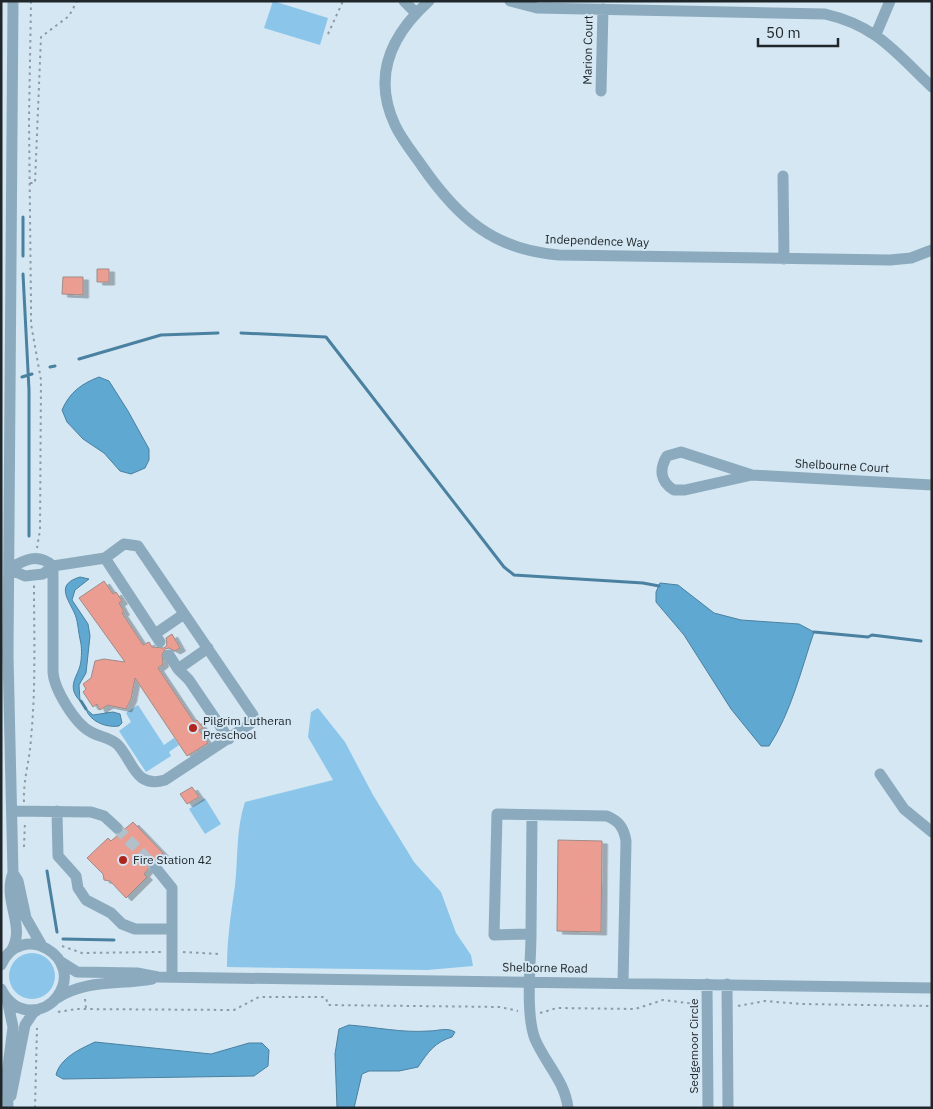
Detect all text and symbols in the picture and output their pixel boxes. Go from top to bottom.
street label: Marion Court [579,15,596,85]
scale bar [758,15,838,47]
text: 50 m [766,23,801,42]
street label: Independence Way [545,231,649,250]
street label: Shelbourne Court [794,456,890,475]
place label: Pilgrim Lutheran Preschool [203,713,292,742]
marker: Pilgrim Lutheran Preschool [187,722,199,734]
place label: Fire Station 42 [133,852,212,867]
marker: Fire Station 42 [117,854,129,866]
street label: Shelborne Road [502,959,588,976]
street label: Sedgemoor Circle [686,998,701,1094]

